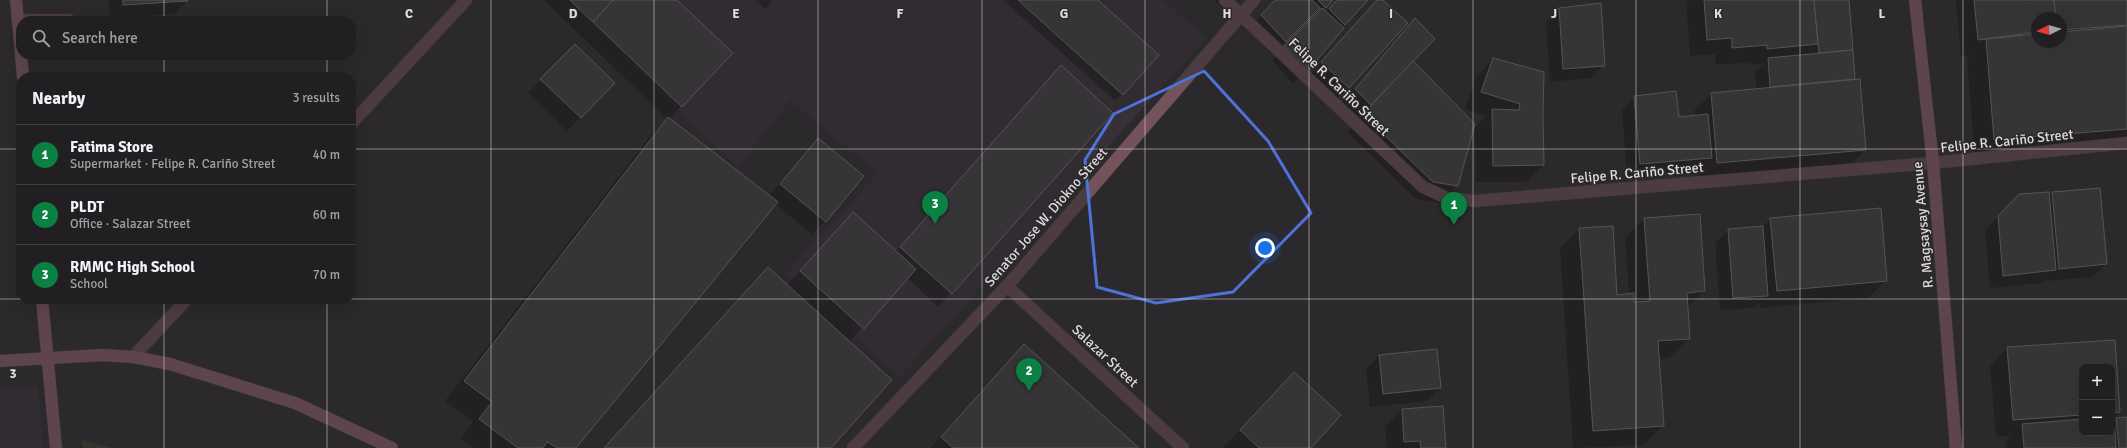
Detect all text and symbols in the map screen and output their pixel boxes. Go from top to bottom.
text: C [405,6,413,22]
text: D [569,6,578,22]
text: E [732,6,740,22]
text: F [897,6,904,22]
text: G [1060,6,1068,22]
text: H [1223,6,1231,22]
text: I [1389,6,1393,22]
text: J [1551,6,1557,22]
text: K [1714,6,1722,22]
text: L [1879,6,1886,22]
north arrow [2031,12,2067,48]
search box [16,16,356,60]
icon: search [30,27,52,49]
text: Search here [62,29,138,47]
street label: Felipe R. Cariño Street [1285,35,1393,140]
text: Nearby [32,88,85,109]
text: 3 results [292,90,340,106]
street label: Felipe R. Cariño Street [1940,126,2074,156]
text: Fatima Store [70,138,153,156]
street label: Senator Jose W. Diokno Street [981,144,1111,290]
text: 1 [41,147,49,163]
text: 40 m [313,147,340,163]
text: Supermarket · Felipe R. Cariño Street [70,156,275,172]
street label: Felipe R. Cariño Street [1570,159,1704,187]
street label: R. Magsaysay Avenue [1909,161,1937,289]
pin: 3 [922,191,948,224]
pin: 1 [1441,192,1467,225]
text: PLDT [70,198,104,216]
text: 2 [41,207,49,223]
text: 60 m [313,207,340,223]
text: Office · Salazar Street [70,216,191,232]
your location [1255,238,1275,258]
text: RMMC High School [70,258,195,276]
text: 3 [41,267,49,283]
text: 70 m [313,267,340,283]
text: School [70,276,108,292]
street label: Salazar Street [1068,321,1142,391]
pin: 2 [1016,358,1042,391]
map controls [2079,364,2115,436]
button: + [2079,364,2115,400]
text: 3 [9,366,17,382]
button: − [2079,400,2115,436]

